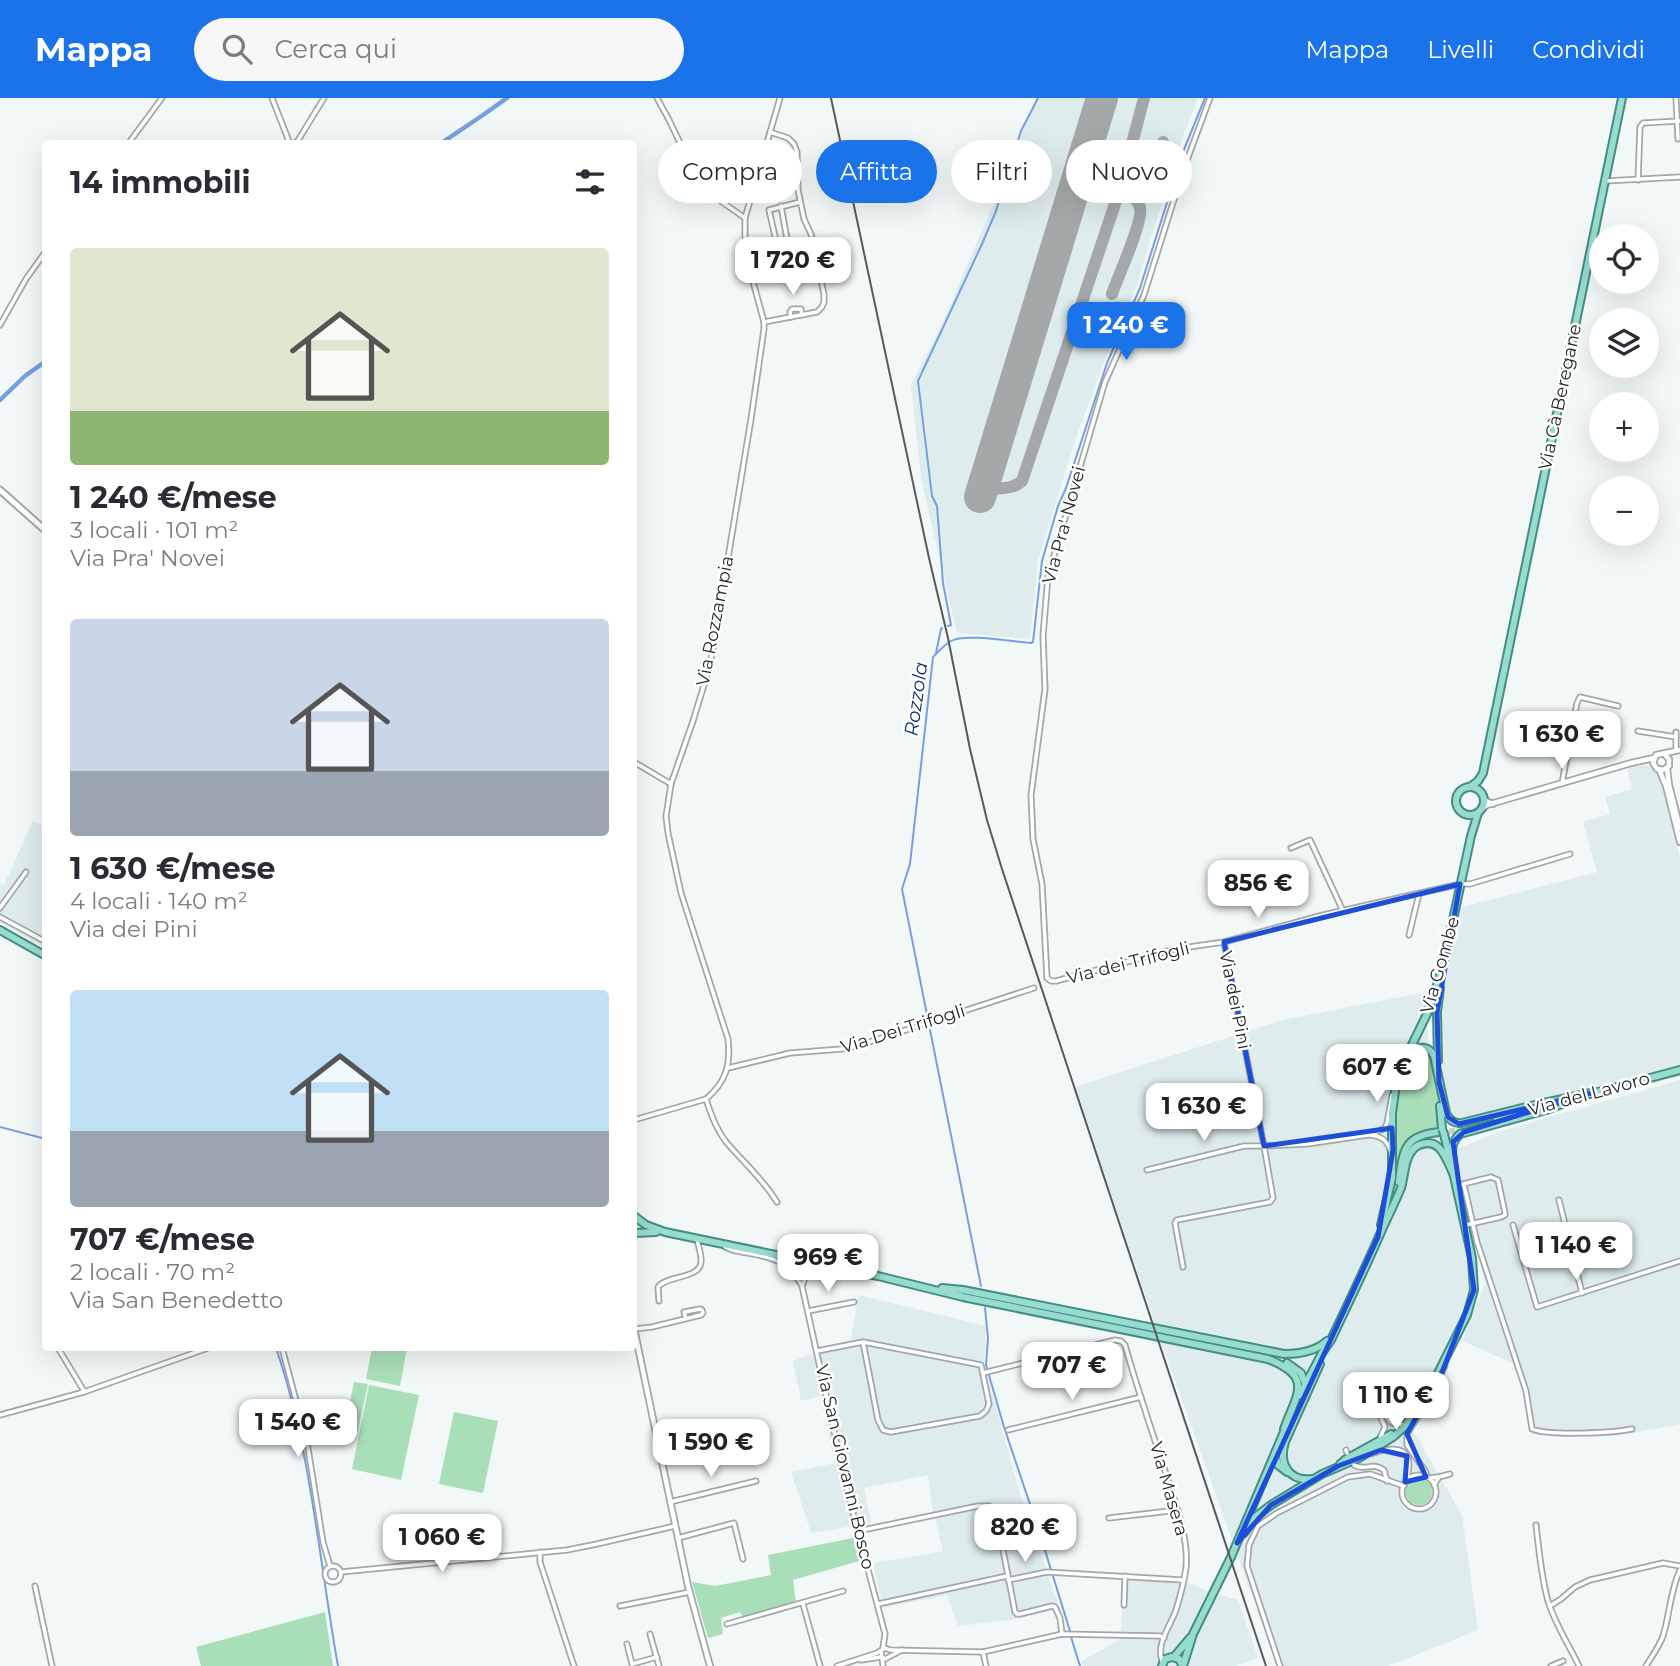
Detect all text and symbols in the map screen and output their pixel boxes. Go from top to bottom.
search box [194,18,684,81]
text: Mappa [35,29,152,69]
icon: search [218,30,256,68]
text: Cerca qui [274,33,397,65]
text: Mappa [1306,35,1389,64]
text: Livelli [1427,35,1494,64]
text: Condividi [1532,35,1645,64]
chip: Compra [658,140,802,203]
chip: Affitta [816,140,937,203]
chip: Filtri [951,140,1052,203]
chip: Nuovo [1066,140,1192,203]
icon: filters [571,163,609,201]
text: 14 immobili [70,164,250,201]
map controls [1589,224,1659,546]
button: locate [1589,224,1659,294]
pin: 1 720 € [728,238,858,297]
text: 1 720 € [751,246,835,274]
icon: home [277,293,403,419]
pin: 1 240 € [1061,302,1191,362]
button: layers [1589,308,1659,378]
text: 1 240 € [1083,311,1169,339]
street label: Via Cà Beregane [1534,322,1586,472]
button: + [1589,392,1659,462]
street label: Via Pra' Novei [1038,464,1090,586]
button: − [1589,476,1659,546]
text: 1 240 €/mese [70,479,277,516]
text: 3 locali · 101 m² [70,516,239,544]
text: Via Pra' Novei [70,544,225,572]
street label: Via Rozzampia [692,554,738,688]
water label: Rozzola [899,660,933,738]
icon: home [277,664,403,790]
pin: 1 630 € [1497,712,1627,771]
text: 1 630 € [1520,720,1604,748]
text: 1 630 €/mese [70,850,276,887]
pin: 856 € [1209,860,1307,920]
text: 856 € [1224,869,1292,897]
text: 4 locali · 140 m² [70,887,248,915]
street label: Via Gombe [1416,914,1464,1016]
text: Via dei Pini [70,915,198,943]
street label: Via dei Trifogli [1064,937,1192,989]
street label: Via dei Pini [1215,949,1255,1051]
street label: Via Dei Trifogli [838,1000,968,1058]
icon: home [277,1035,403,1161]
pin: 607 € [1328,1044,1426,1104]
text: 607 € [1342,1053,1412,1081]
street label: Via del Lavoro [1526,1067,1652,1121]
pin: 1 630 € [1139,1084,1269,1143]
text: 1 630 € [1162,1092,1246,1120]
text: 707 €/mese [70,1221,255,1258]
pin: 1 140 € [1511,1222,1641,1282]
text: 1 140 € [1535,1231,1617,1259]
pin: 969 € [779,1234,877,1294]
text: 969 € [793,1243,863,1271]
text: 2 locali · 70 m² [70,1258,235,1286]
text: Via San Benedetto [70,1286,283,1314]
pin: 707 € [1023,1342,1121,1402]
text: 707 € [1038,1351,1106,1379]
street label: Via San Giovanni Bosco [811,1362,879,1572]
pin: 1 110 € [1331,1372,1461,1432]
text: 1 110 € [1359,1381,1433,1409]
pin: 1 540 € [233,1400,363,1459]
text: 1 540 € [255,1408,341,1436]
pin: 1 590 € [646,1420,776,1479]
text: 1 590 € [669,1428,753,1456]
street label: Via Masera [1145,1439,1193,1539]
pin: 820 € [976,1504,1074,1564]
text: 820 € [990,1513,1060,1541]
pin: 1 060 € [377,1514,507,1574]
text: 1 060 € [399,1523,485,1551]

